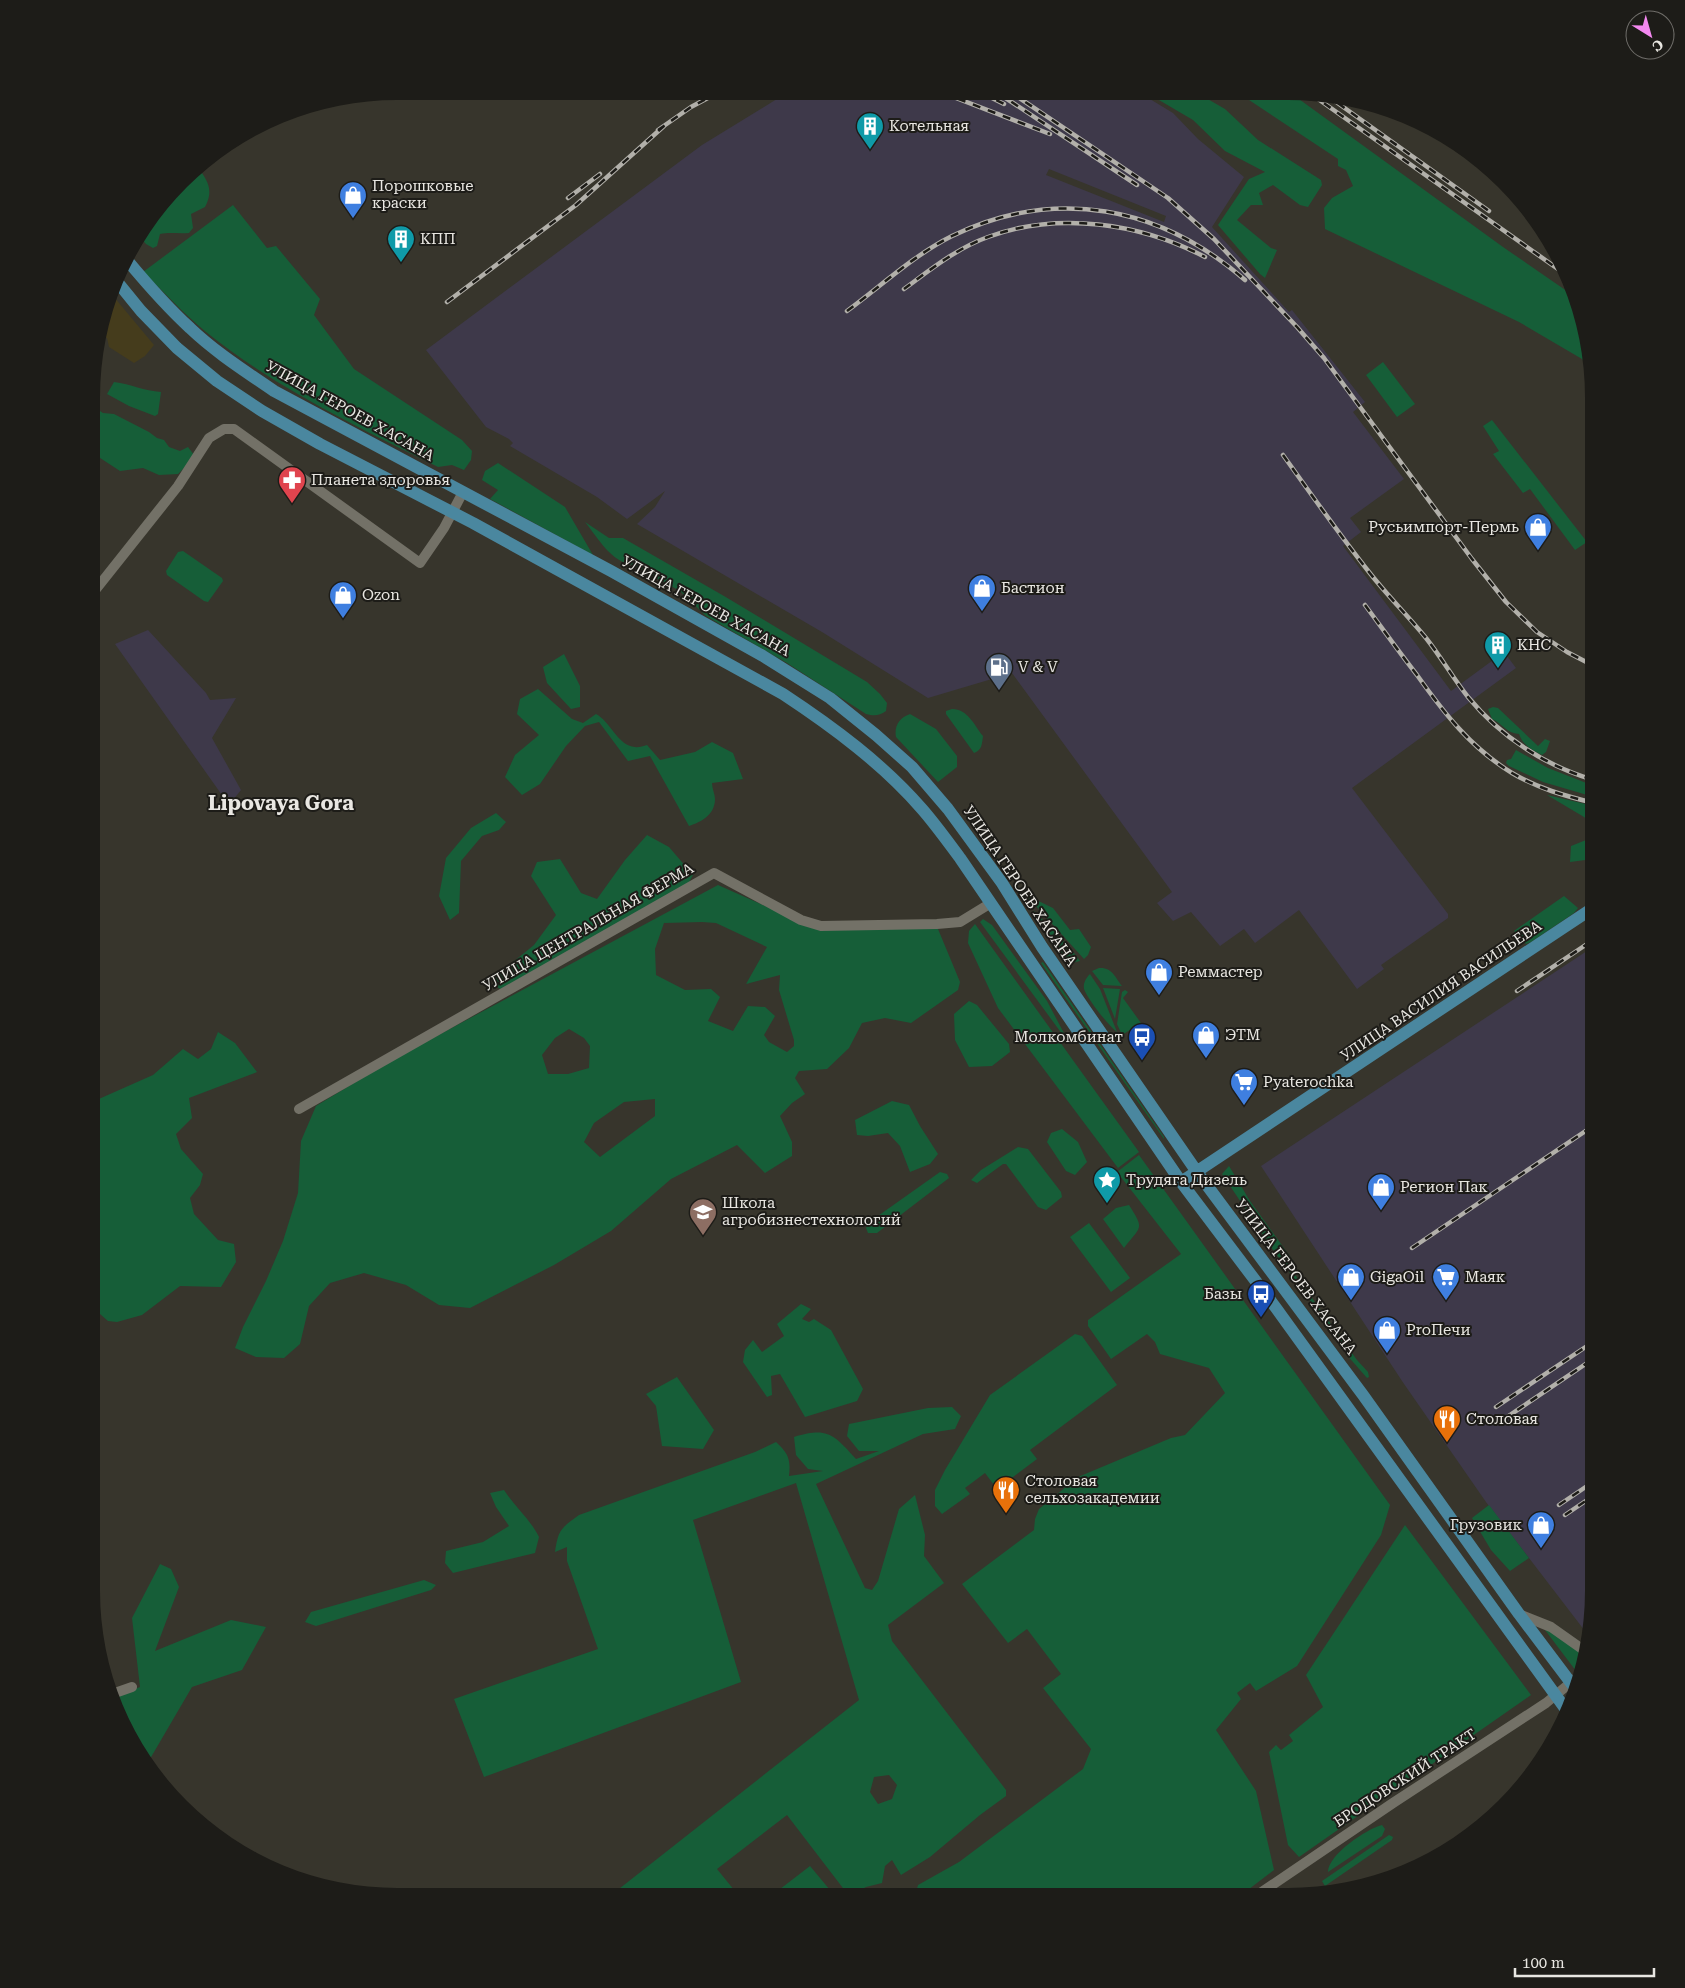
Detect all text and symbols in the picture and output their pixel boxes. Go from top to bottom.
north arrow [1625,10,1675,60]
text: С [1649,36,1667,55]
building icon: Котельная [855,111,885,150]
place label: Котельная [889,117,969,135]
place label: Порошковые краски [372,177,474,212]
shop icon: Порошковые краски [338,180,368,219]
building icon: КПП [386,224,416,263]
place label: КПП [420,230,456,248]
street label: УЛИЦА ГЕРОЕВ ХАСАНА [262,357,438,465]
pharmacy icon: Планета здоровья [277,465,307,504]
place label: Планета здоровья [311,471,450,489]
shop icon: Русьимпорт-Пермь [1523,512,1553,551]
place label: Русьимпорт-Пермь [1368,518,1519,536]
street label: УЛИЦА ГЕРОЕВ ХАСАНА [618,552,794,660]
shop icon: Бастион [967,573,997,612]
place label: Бастион [1001,579,1065,597]
shop icon: Ozon [328,580,358,619]
place label: Ozon [362,586,400,604]
building icon: КНС [1483,630,1513,669]
place label: КНС [1517,636,1551,654]
fuel station icon: V & V [984,652,1014,691]
place label: V & V [1018,658,1058,676]
district label: Lipovaya Gora [208,791,354,815]
street label: УЛИЦА ГЕРОЕВ ХАСАНА [959,802,1081,970]
street label: УЛИЦА ЦЕНТРАЛЬНАЯ ФЕРМА [479,859,697,995]
street label: УЛИЦА ВАСИЛИЯ ВАСИЛЬЕВА [1337,917,1545,1065]
shop icon: Реммастер [1144,957,1174,996]
place label: Реммастер [1178,963,1263,981]
shop icon: ЭТМ [1191,1020,1221,1059]
bus stop icon: Молкомбинат [1127,1022,1157,1061]
place label: ЭТМ [1225,1026,1260,1044]
place label: Молкомбинат [1014,1028,1123,1046]
supermarket icon: Pyaterochka [1229,1067,1259,1106]
place label: Pyaterochka [1263,1073,1353,1091]
place icon: Трудяга Дизель [1092,1165,1122,1204]
place label: Трудяга Дизель [1126,1171,1247,1189]
shop icon: Регион Пак [1366,1172,1396,1211]
place label: Регион Пак [1400,1178,1488,1196]
place label: Школа агробизнестехнологий [722,1194,901,1229]
street label: УЛИЦА ГЕРОЕВ ХАСАНА [1232,1196,1361,1359]
school or university icon: Школа агробизнестехнологий [688,1197,718,1236]
shop icon: GigaOil [1336,1262,1366,1301]
supermarket icon: Маяк [1431,1262,1461,1301]
place label: GigaOil [1370,1268,1425,1286]
place label: Маяк [1465,1268,1506,1286]
bus stop icon: Базы [1246,1279,1276,1318]
place label: Базы [1204,1285,1242,1303]
shop icon: ProПечи [1372,1315,1402,1354]
place label: ProПечи [1406,1321,1470,1339]
restaurant icon: Столовая [1432,1404,1462,1443]
place label: Столовая [1466,1410,1538,1428]
place label: Столовая сельхозакадемии [1025,1472,1160,1507]
restaurant icon: Столовая сельхозакадемии [991,1475,1021,1514]
shop icon: Грузовик [1526,1510,1556,1549]
place label: Грузовик [1450,1516,1522,1534]
street label: БРОДОВСКИЙ ТРАКТ [1330,1725,1480,1831]
scale bar [1515,1946,1654,1978]
text: 100 m [1522,1954,1565,1972]

